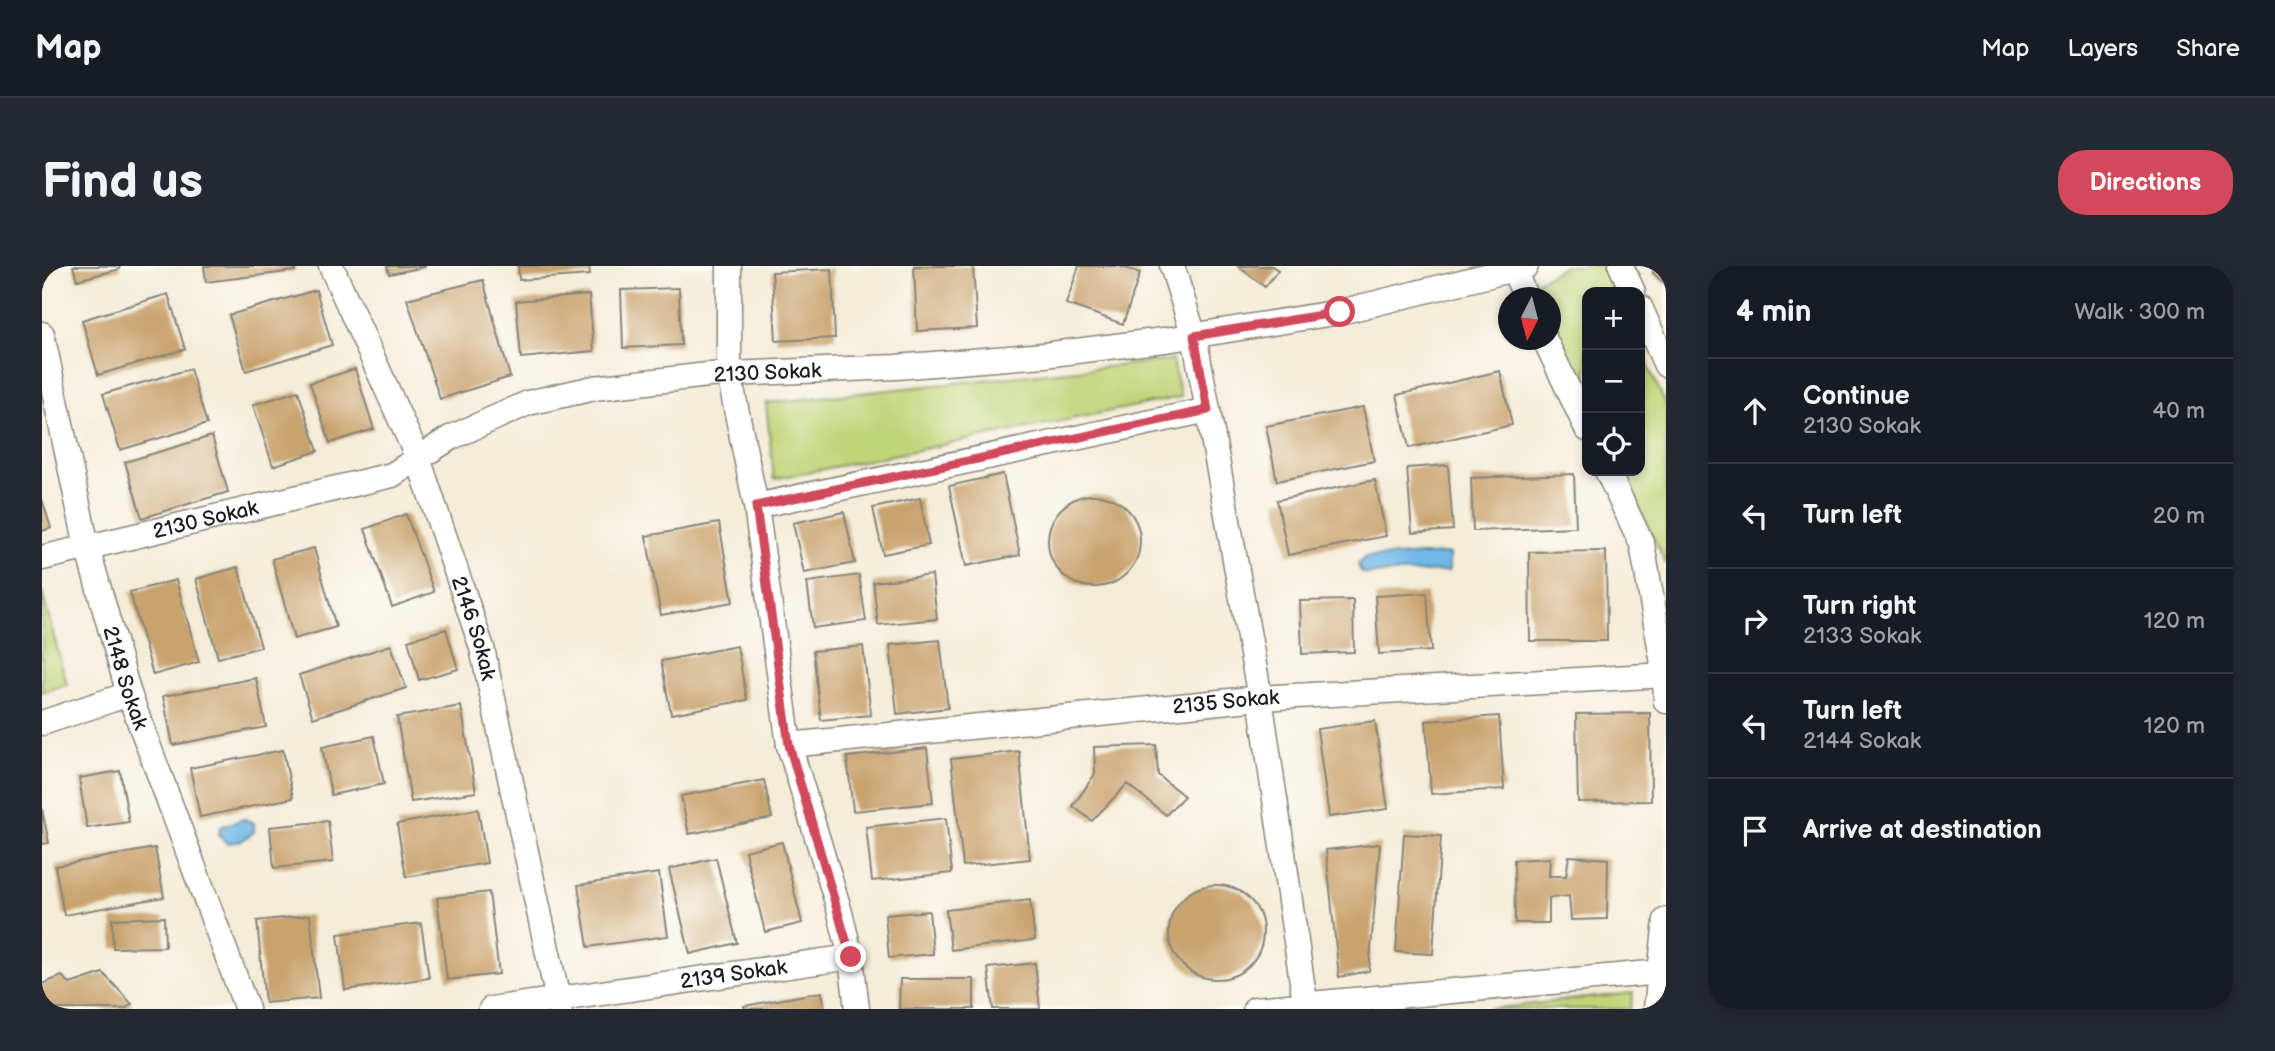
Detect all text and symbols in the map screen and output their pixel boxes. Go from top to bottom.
text: Map [35,28,101,68]
text: Map [1981,34,2029,63]
text: Layers [2067,34,2138,63]
text: Share [2176,34,2240,63]
button: Directions [2058,150,2233,215]
text: Find us [42,153,203,212]
north arrow [1498,287,1561,350]
map controls [1582,287,1645,476]
button: + [1582,287,1645,350]
text: 4 min [1736,294,1811,330]
route start [1324,296,1355,327]
text: Walk · 300 m [2074,298,2205,326]
button: − [1582,350,1645,413]
street label: 2130 Sokak [713,358,823,388]
text: Continue [1803,381,1910,412]
icon: ahead [1736,392,1774,430]
text: 40 m [2152,397,2205,425]
text: 2130 Sokak [1803,412,1921,440]
button: locate [1582,413,1645,476]
street label: 2130 Sokak [150,495,261,544]
icon: left [1736,497,1774,535]
text: Turn left [1803,500,1902,531]
text: 20 m [2153,502,2205,530]
street label: 2146 Sokak [446,573,501,683]
text: Turn right [1803,591,1916,622]
icon: right [1736,602,1774,640]
text: 120 m [2144,607,2205,635]
text: 2133 Sokak [1803,622,1921,650]
street label: 2148 Sokak [97,623,153,734]
street label: 2135 Sokak [1171,685,1281,720]
text: Turn left [1803,696,1902,727]
icon: left [1736,707,1774,745]
text: 120 m [2144,712,2205,740]
text: 2144 Sokak [1803,727,1921,755]
icon: arrive [1736,812,1774,850]
text: Arrive at destination [1803,815,2042,846]
route end [835,941,866,972]
street label: 2139 Sokak [679,954,789,995]

